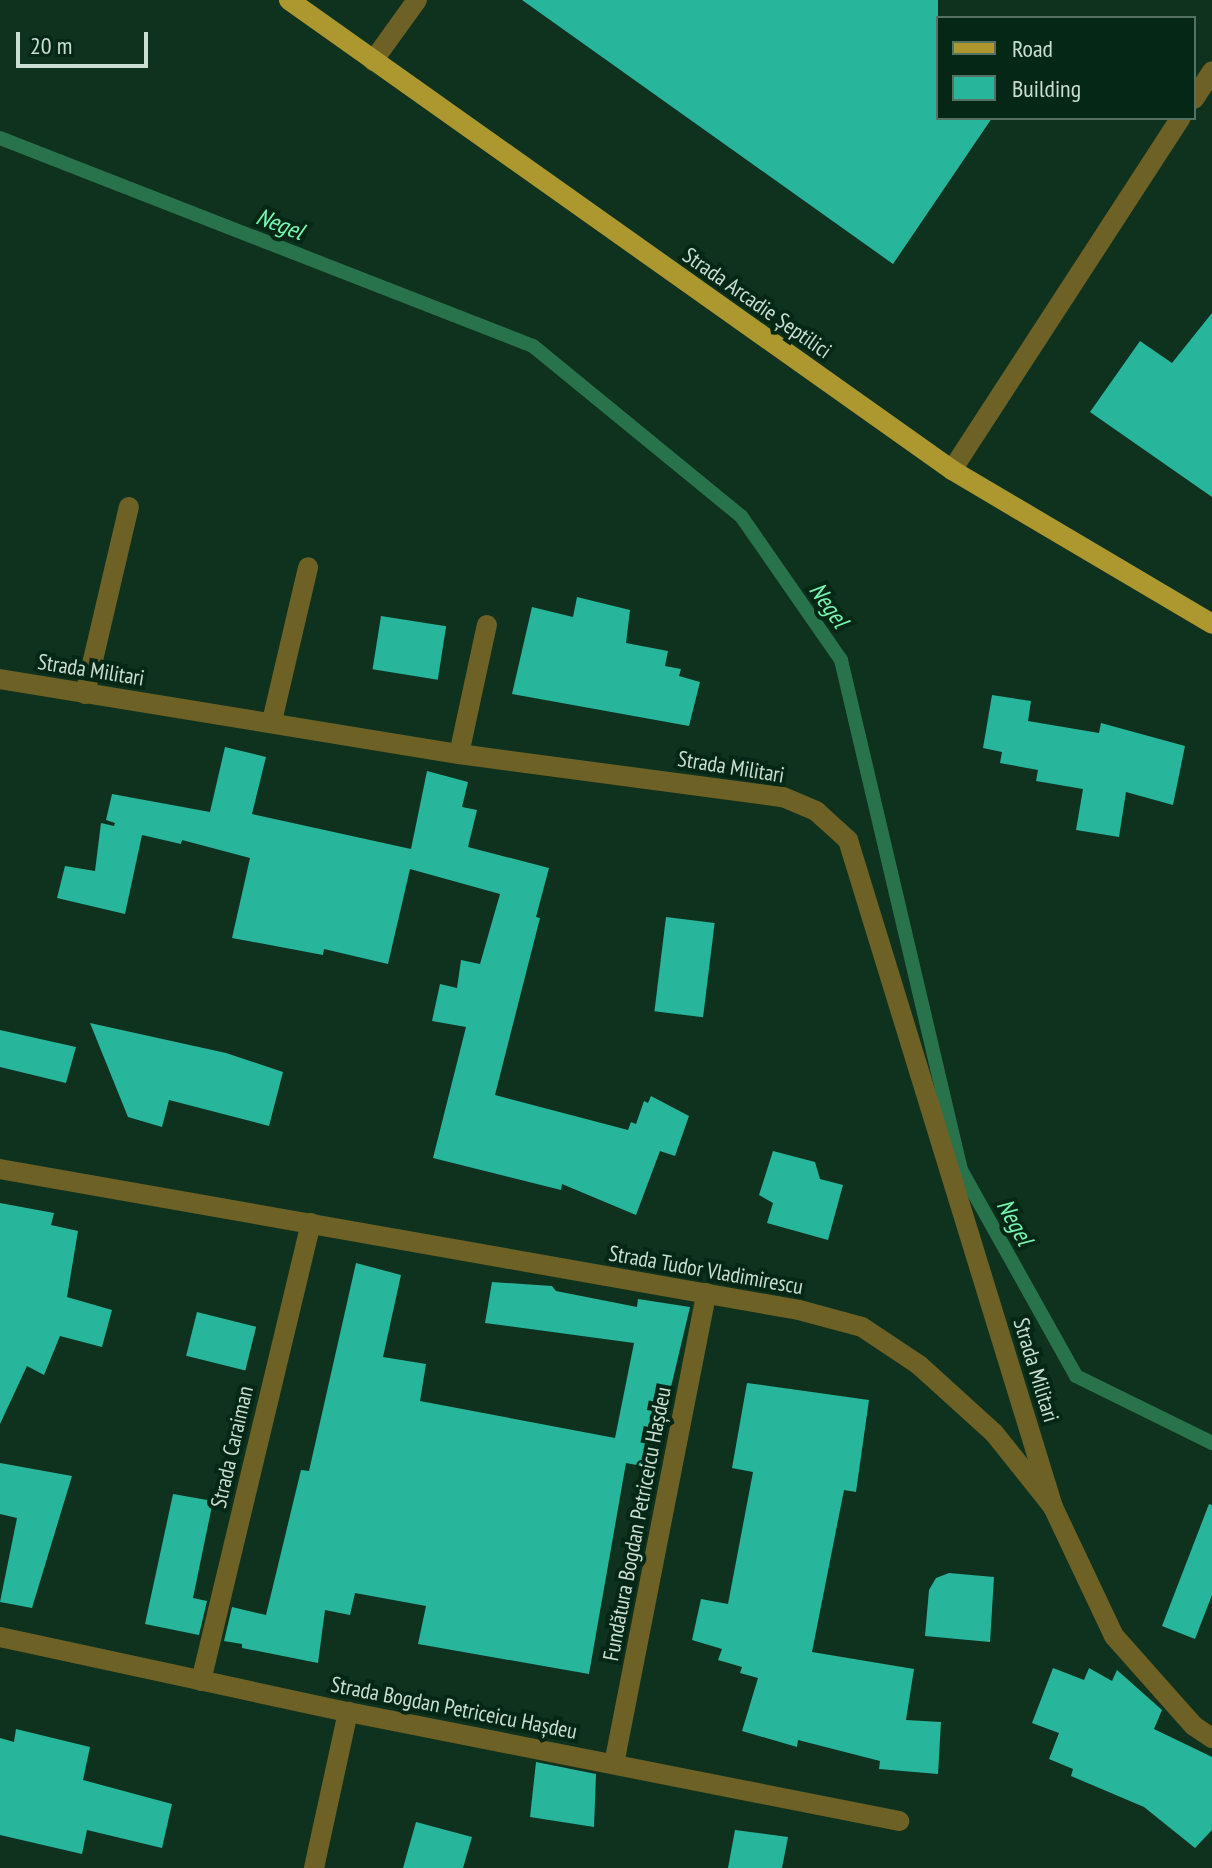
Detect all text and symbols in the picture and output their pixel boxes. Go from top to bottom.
scale bar [20,16,152,66]
legend [936,16,1196,120]
text: 20 m [30,30,72,61]
text: Road [1012,33,1053,64]
text: Building [1012,73,1081,104]
water label: Negel [252,202,308,246]
street label: Strada Arcadie Șeptilici [677,242,837,364]
water label: Negel [803,577,855,633]
street label: Strada Militari [36,649,146,691]
street label: Strada Militari [676,746,786,788]
water label: Negel [991,1194,1039,1250]
street label: Strada Tudor Vladimirescu [606,1240,806,1300]
street label: Strada Militari [1008,1315,1064,1425]
street label: Strada Caraiman [205,1383,259,1511]
street label: Fundătura Bogdan Petriceicu Hașdeu [597,1385,677,1663]
street label: Strada Bogdan Petriceicu Hașdeu [329,1671,579,1745]

